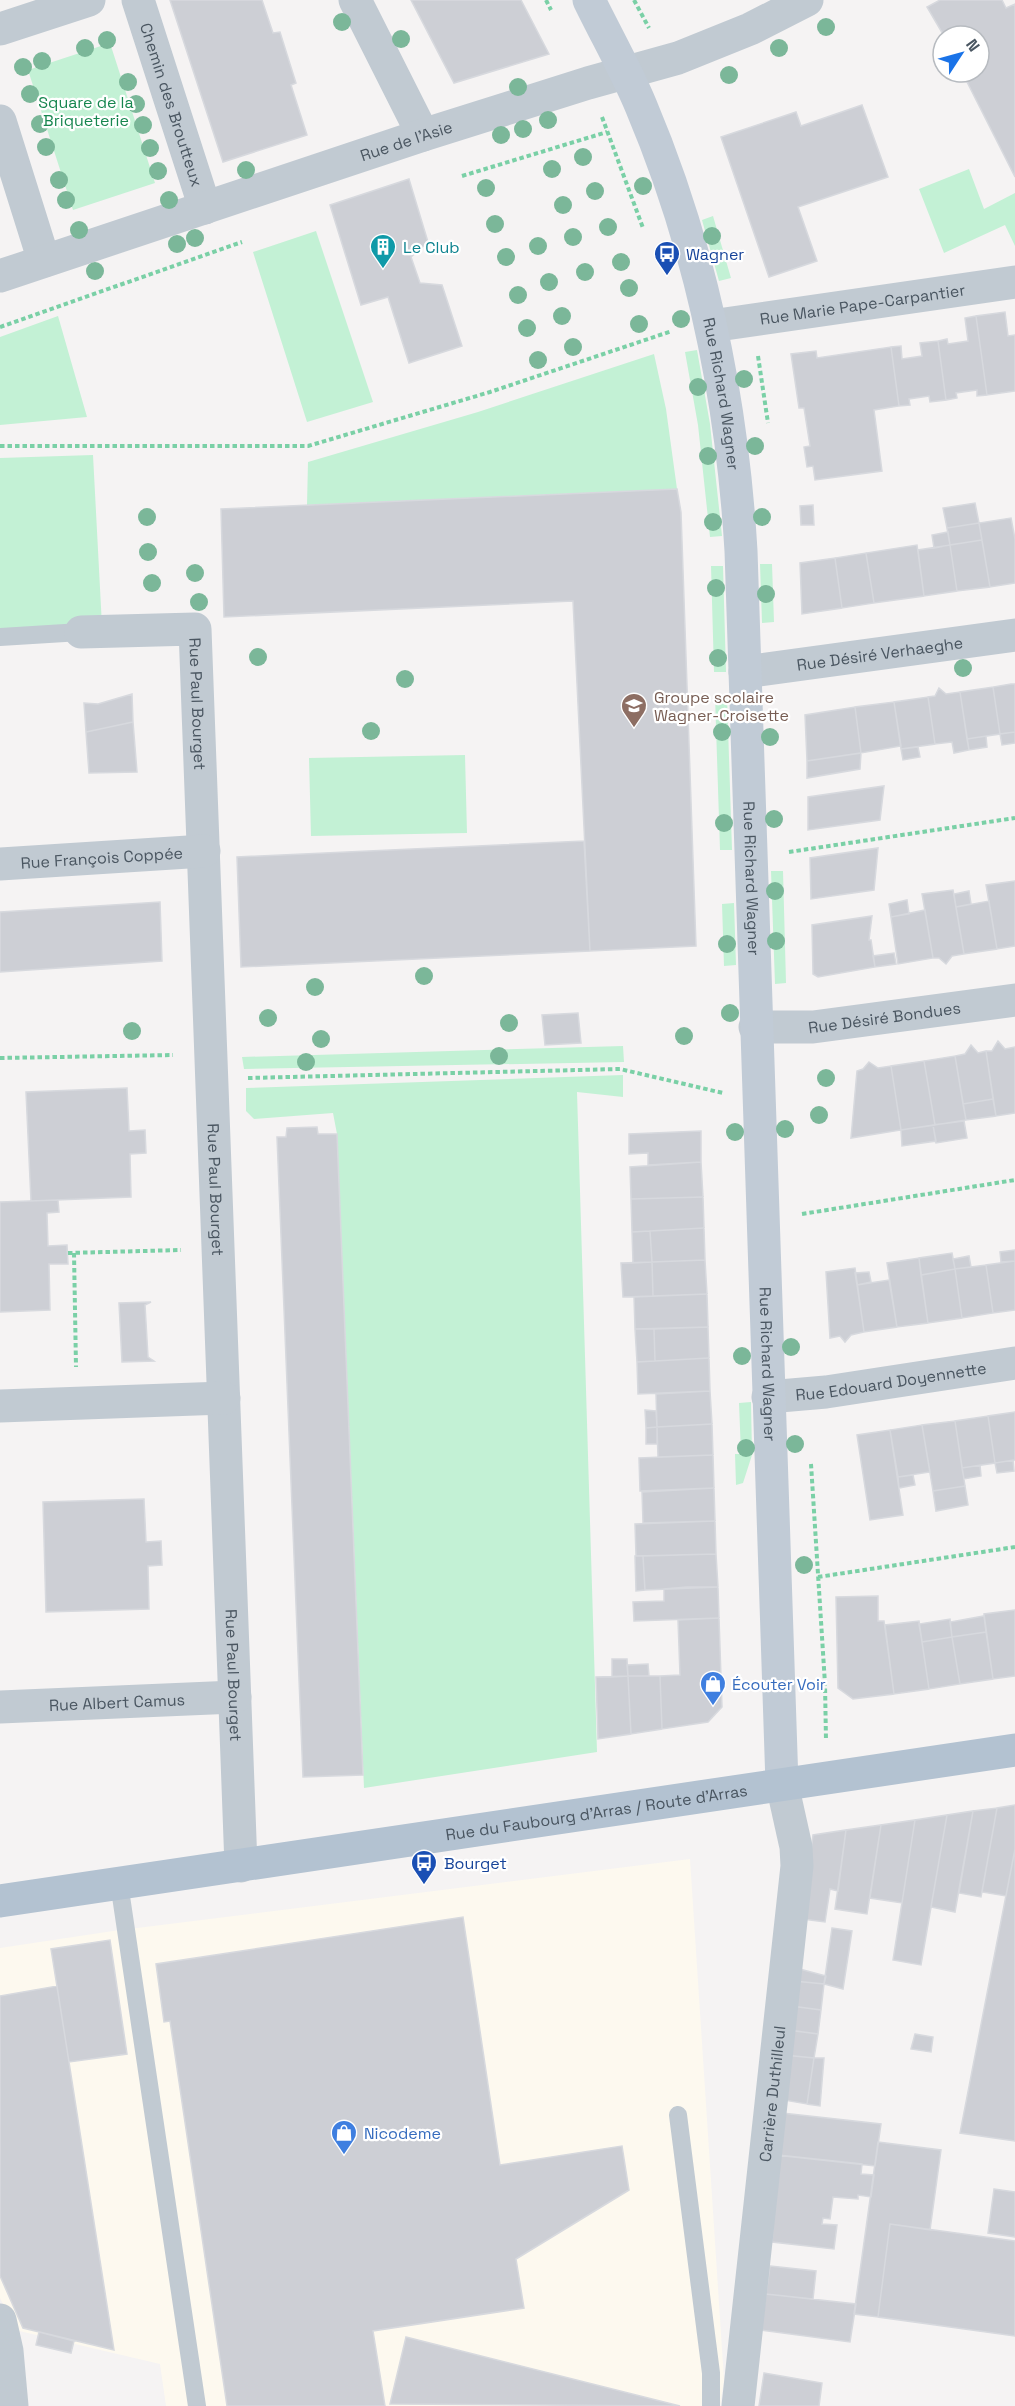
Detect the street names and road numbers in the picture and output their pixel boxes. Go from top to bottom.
street label: Chemin des Broutteux [136,20,208,189]
street label: Rue de l'Asie [357,116,455,166]
street label: Rue Marie Pape-Carpantier [758,279,967,329]
street label: Rue Richard Wagner [698,315,745,471]
street label: Rue Désiré Verhaeghe [795,632,964,675]
street label: Rue Paul Bourget [185,637,211,771]
street label: Rue Richard Wagner [739,801,765,956]
street label: Rue François Coppée [20,842,184,873]
street label: Rue Désiré Bondues [807,997,962,1038]
street label: Rue Paul Bourget [203,1123,229,1256]
street label: Rue Richard Wagner [755,1287,781,1442]
street label: Rue Edouard Doyennette [795,1357,988,1405]
street label: Rue Paul Bourget [221,1609,247,1742]
street label: Rue Albert Camus [49,1689,185,1715]
street label: Rue du Faubourg d'Arras / Route d'Arras [444,1779,749,1845]
street label: Carrière Duthilleul [754,2025,790,2163]

